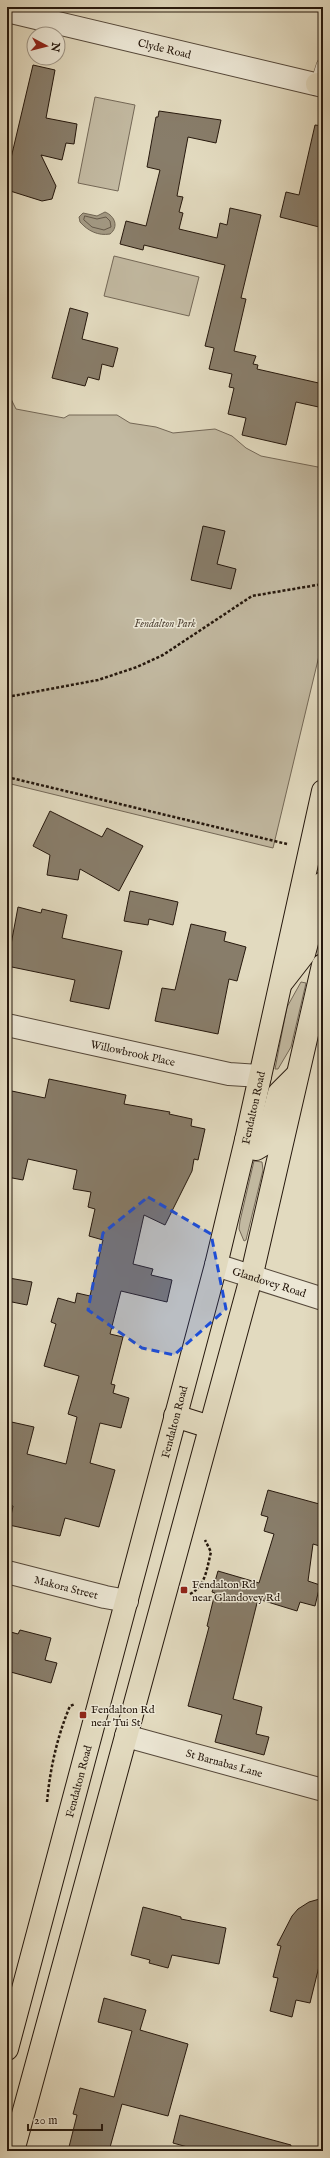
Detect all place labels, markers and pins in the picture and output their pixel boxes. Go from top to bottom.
place label: Fendalton Rd near Glandovey Rd [192,1578,280,1605]
marker: Fendalton Rd near Glandovey Rd [179,1585,189,1595]
place label: Fendalton Rd near Tui St [91,1703,155,1730]
marker: Fendalton Rd near Tui St [78,1710,88,1720]

